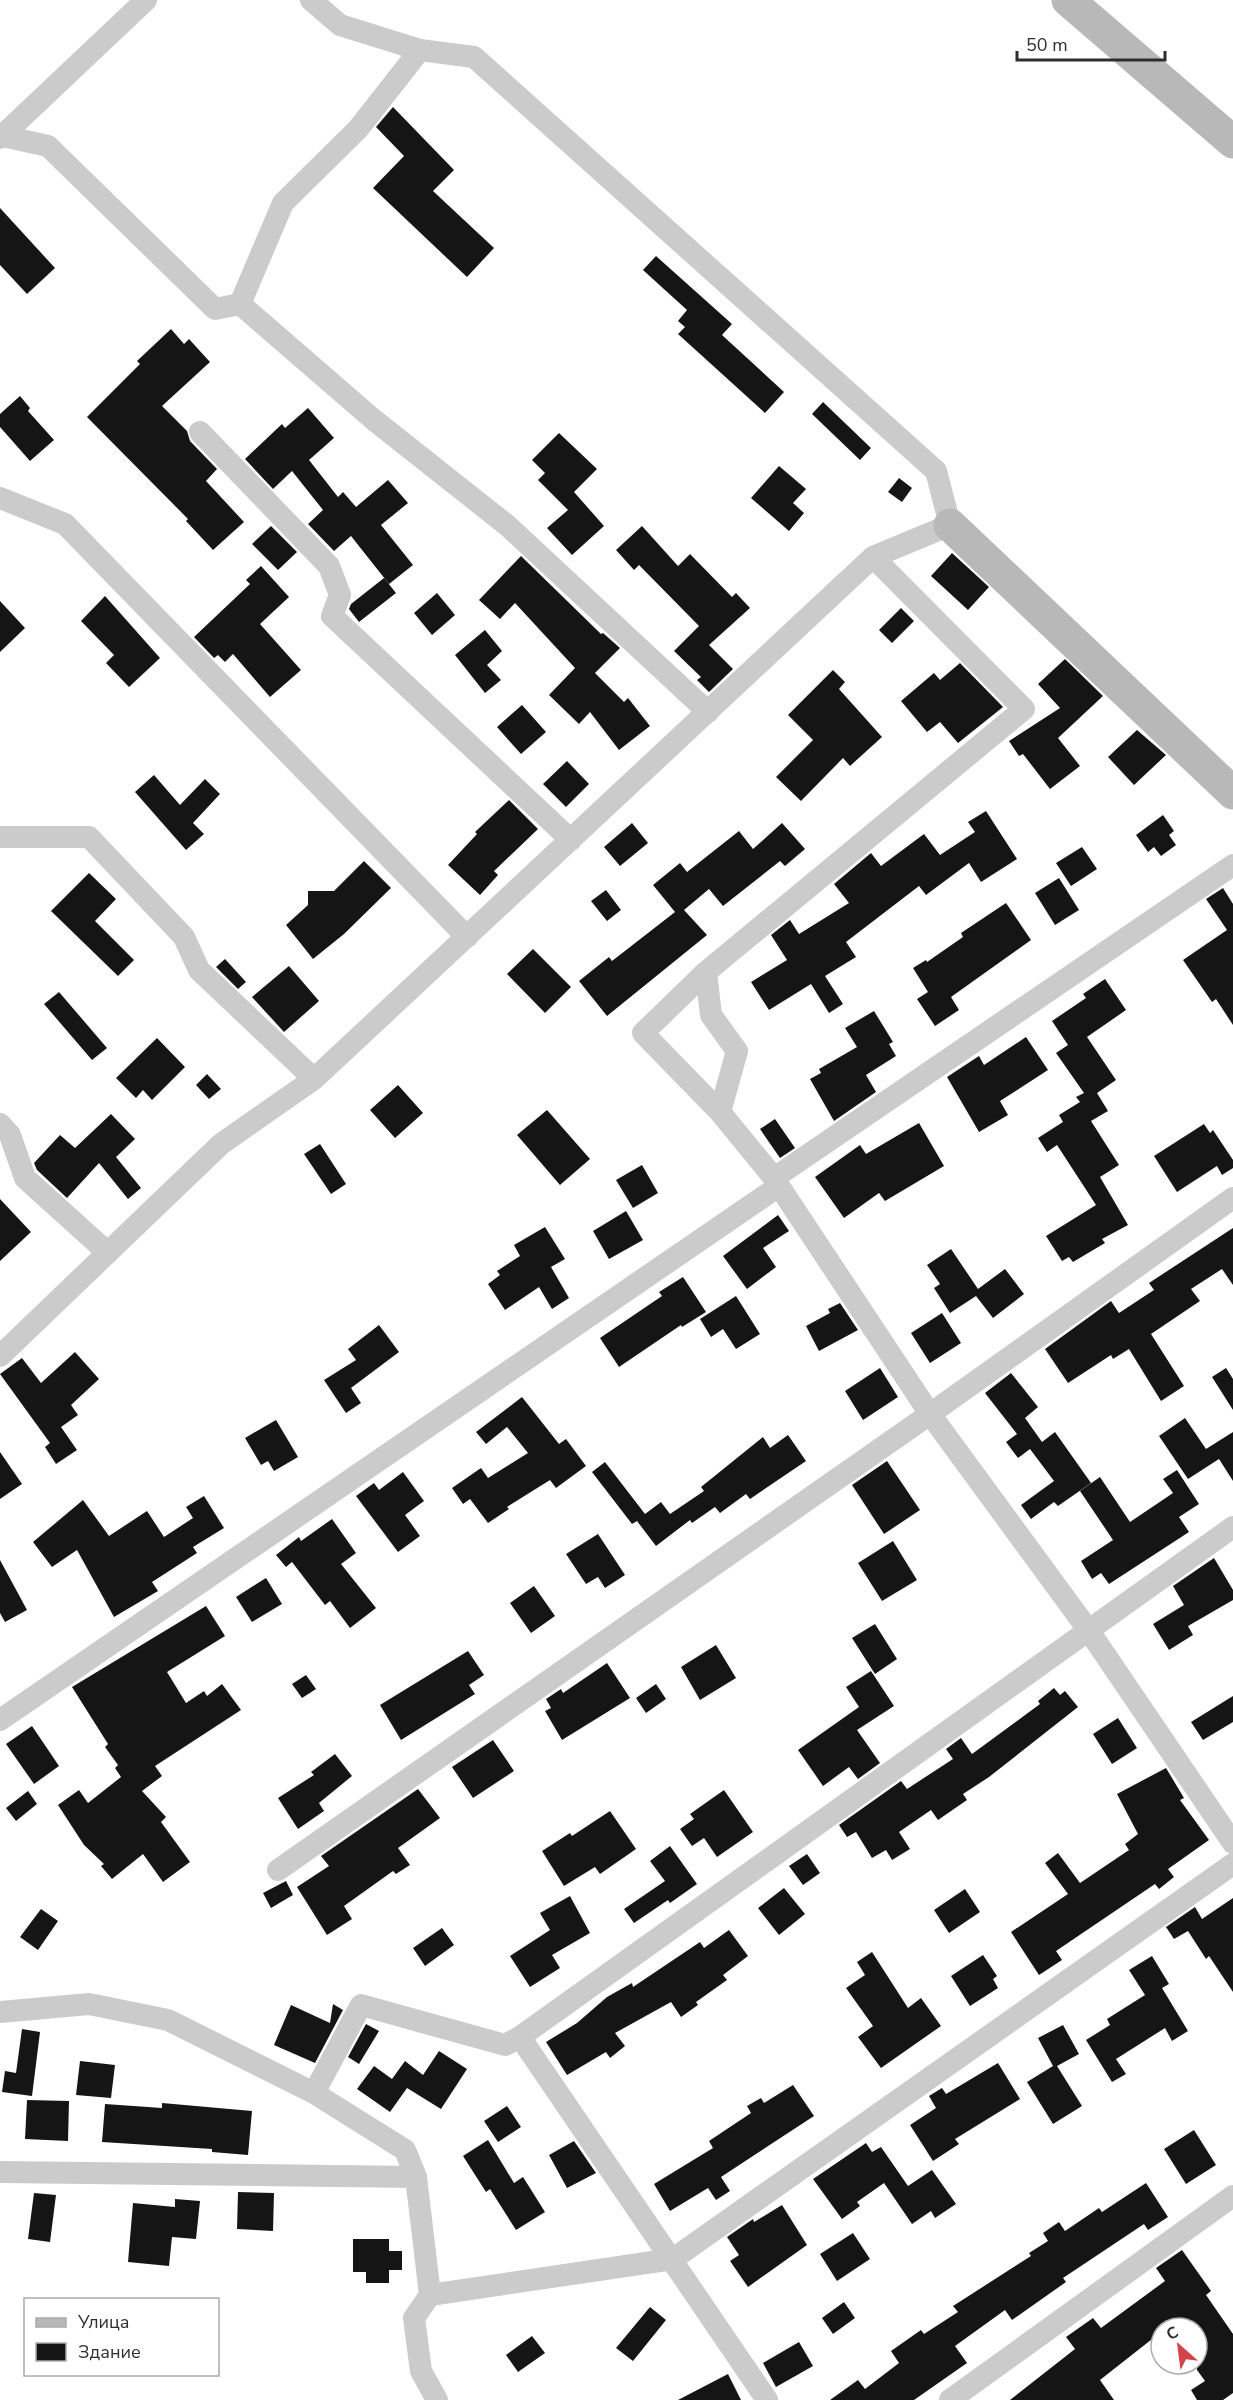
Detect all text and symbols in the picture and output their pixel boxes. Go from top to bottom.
scale bar [1017,24,1166,62]
text: 50 m [1026,33,1068,57]
legend [24,2298,219,2376]
text: Улица [77,2310,129,2334]
north arrow [1149,2316,1209,2376]
text: С [1162,2321,1183,2346]
text: Здание [78,2340,141,2364]

